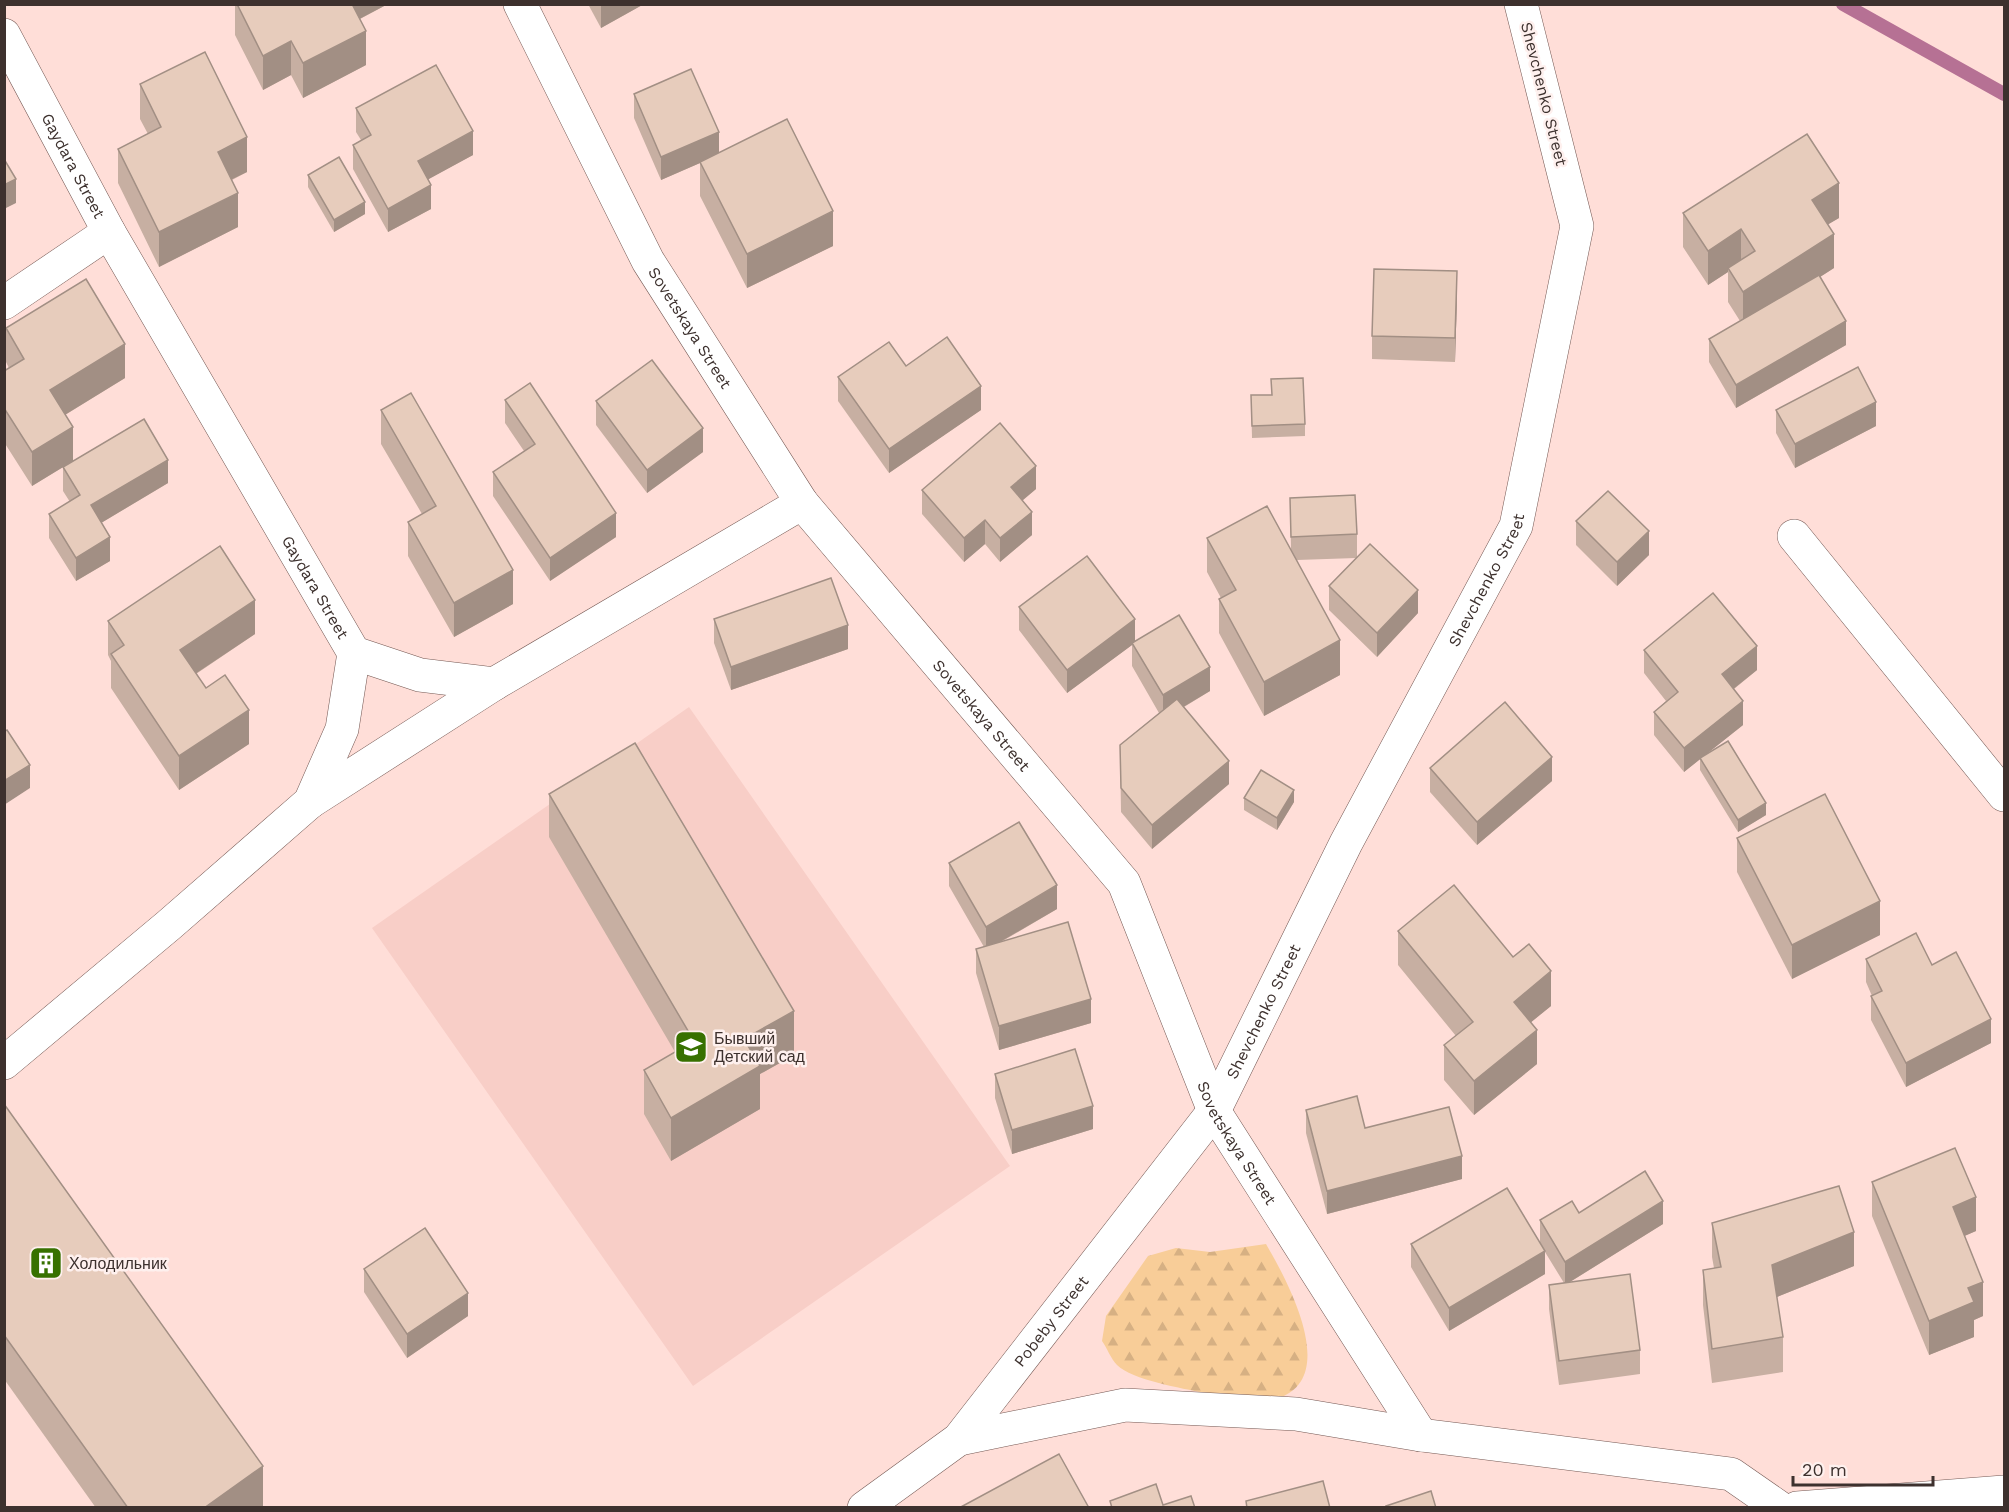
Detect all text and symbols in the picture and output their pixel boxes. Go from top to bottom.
street label: Shevchenko Street [1517,20,1571,168]
street label: Gaydara Street [38,110,109,222]
street label: Sovetskaya Street [645,263,736,392]
street label: Shevchenko Street [1444,512,1528,650]
street label: Gaydara Street [278,532,353,642]
street label: Sovetskaya Street [929,655,1035,775]
street label: Shevchenko Street [1222,941,1304,1082]
school or university icon: Бывший Детский сад [673,1029,709,1065]
place label: Бывший Детский сад [714,1029,806,1066]
street label: Sovetskaya Street [1194,1078,1281,1208]
building icon: Холодильник [28,1245,64,1281]
place label: Холодильник [69,1254,168,1273]
street label: Pobeby Street [1010,1271,1092,1370]
scale bar [1793,1449,1932,1487]
text: 20 m [1802,1459,1847,1480]

